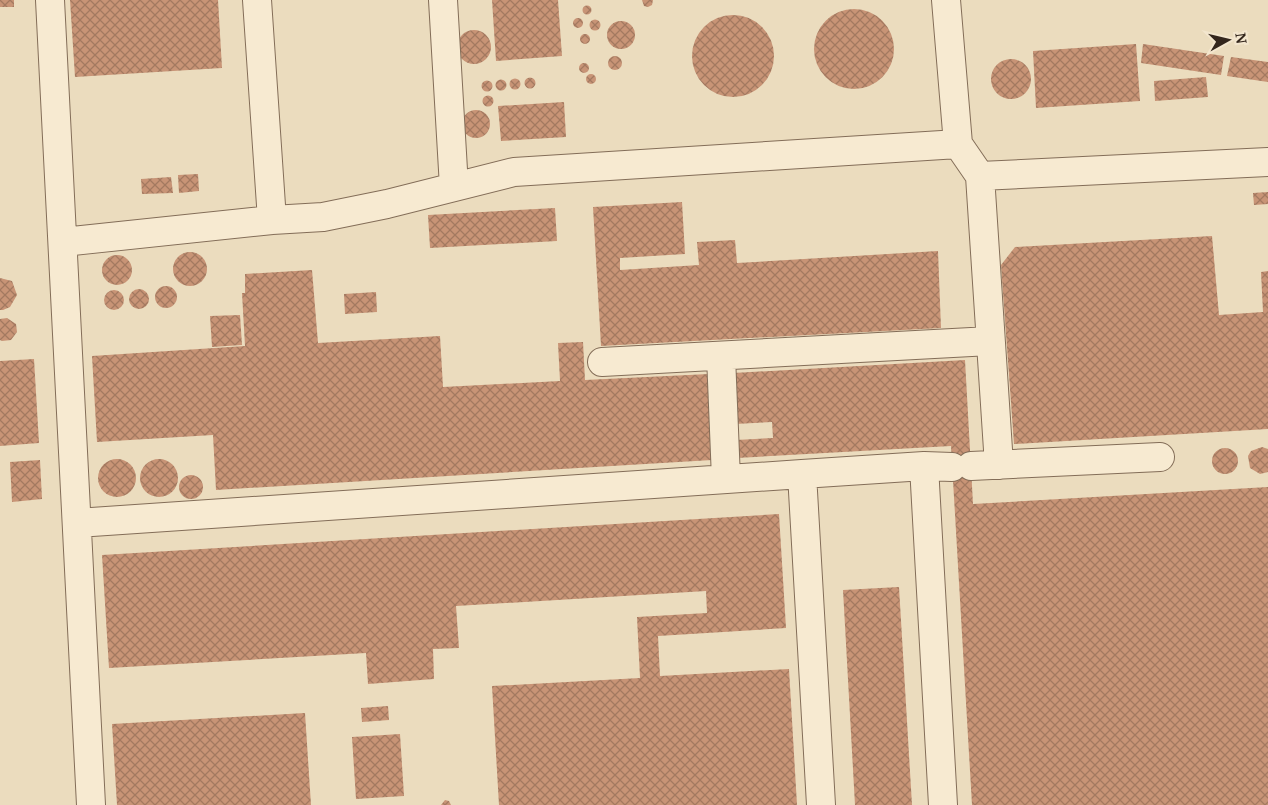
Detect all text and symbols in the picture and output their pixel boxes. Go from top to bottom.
north arrow [1203,15,1253,65]
text: N [1231,31,1252,45]

